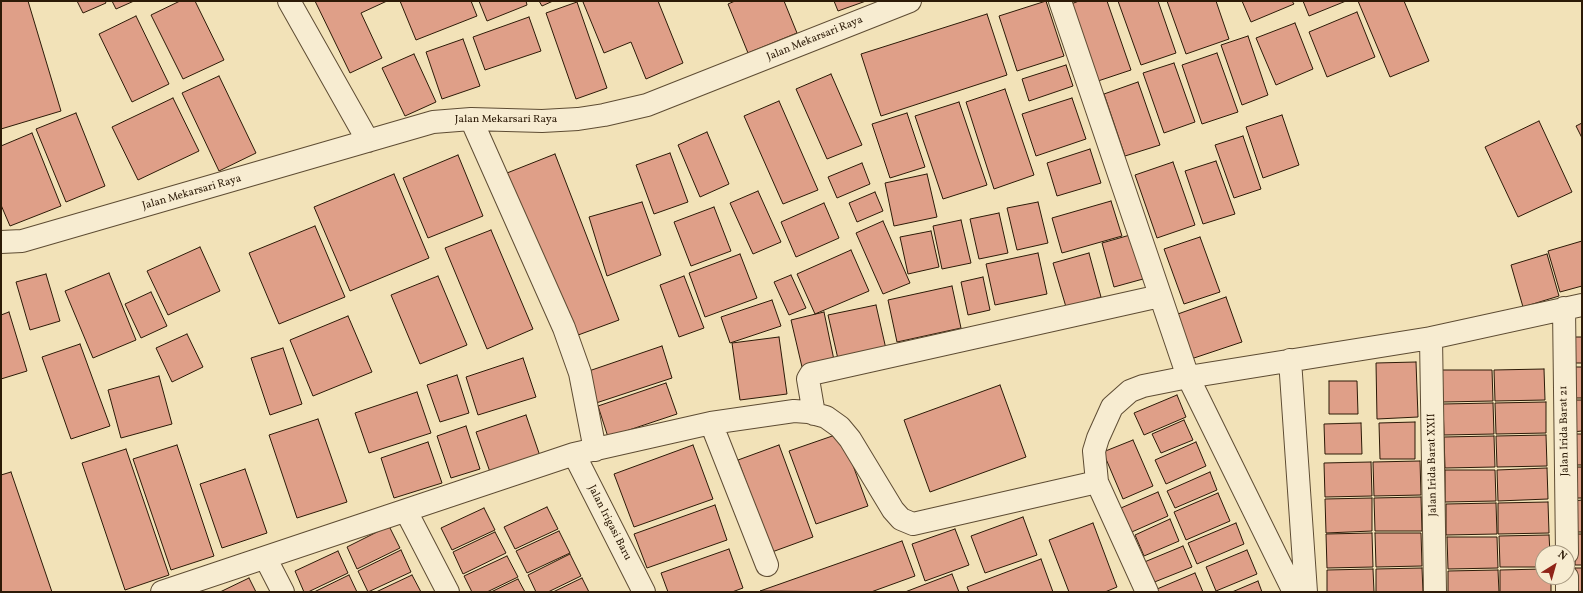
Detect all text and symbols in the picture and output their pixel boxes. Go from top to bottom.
street label: Jalan Mekarsari Raya [765,14,865,64]
street label: Jalan Mekarsari Raya [455,113,557,127]
street label: Jalan Mekarsari Raya [141,173,243,213]
street label: Jalan Irida Barat 21 [1558,385,1572,477]
street label: Jalan Irida Barat XXII [1426,413,1440,517]
street label: Jalan Irigasi Baru [584,483,634,563]
north arrow [1535,545,1575,585]
text: N [1554,547,1570,564]

